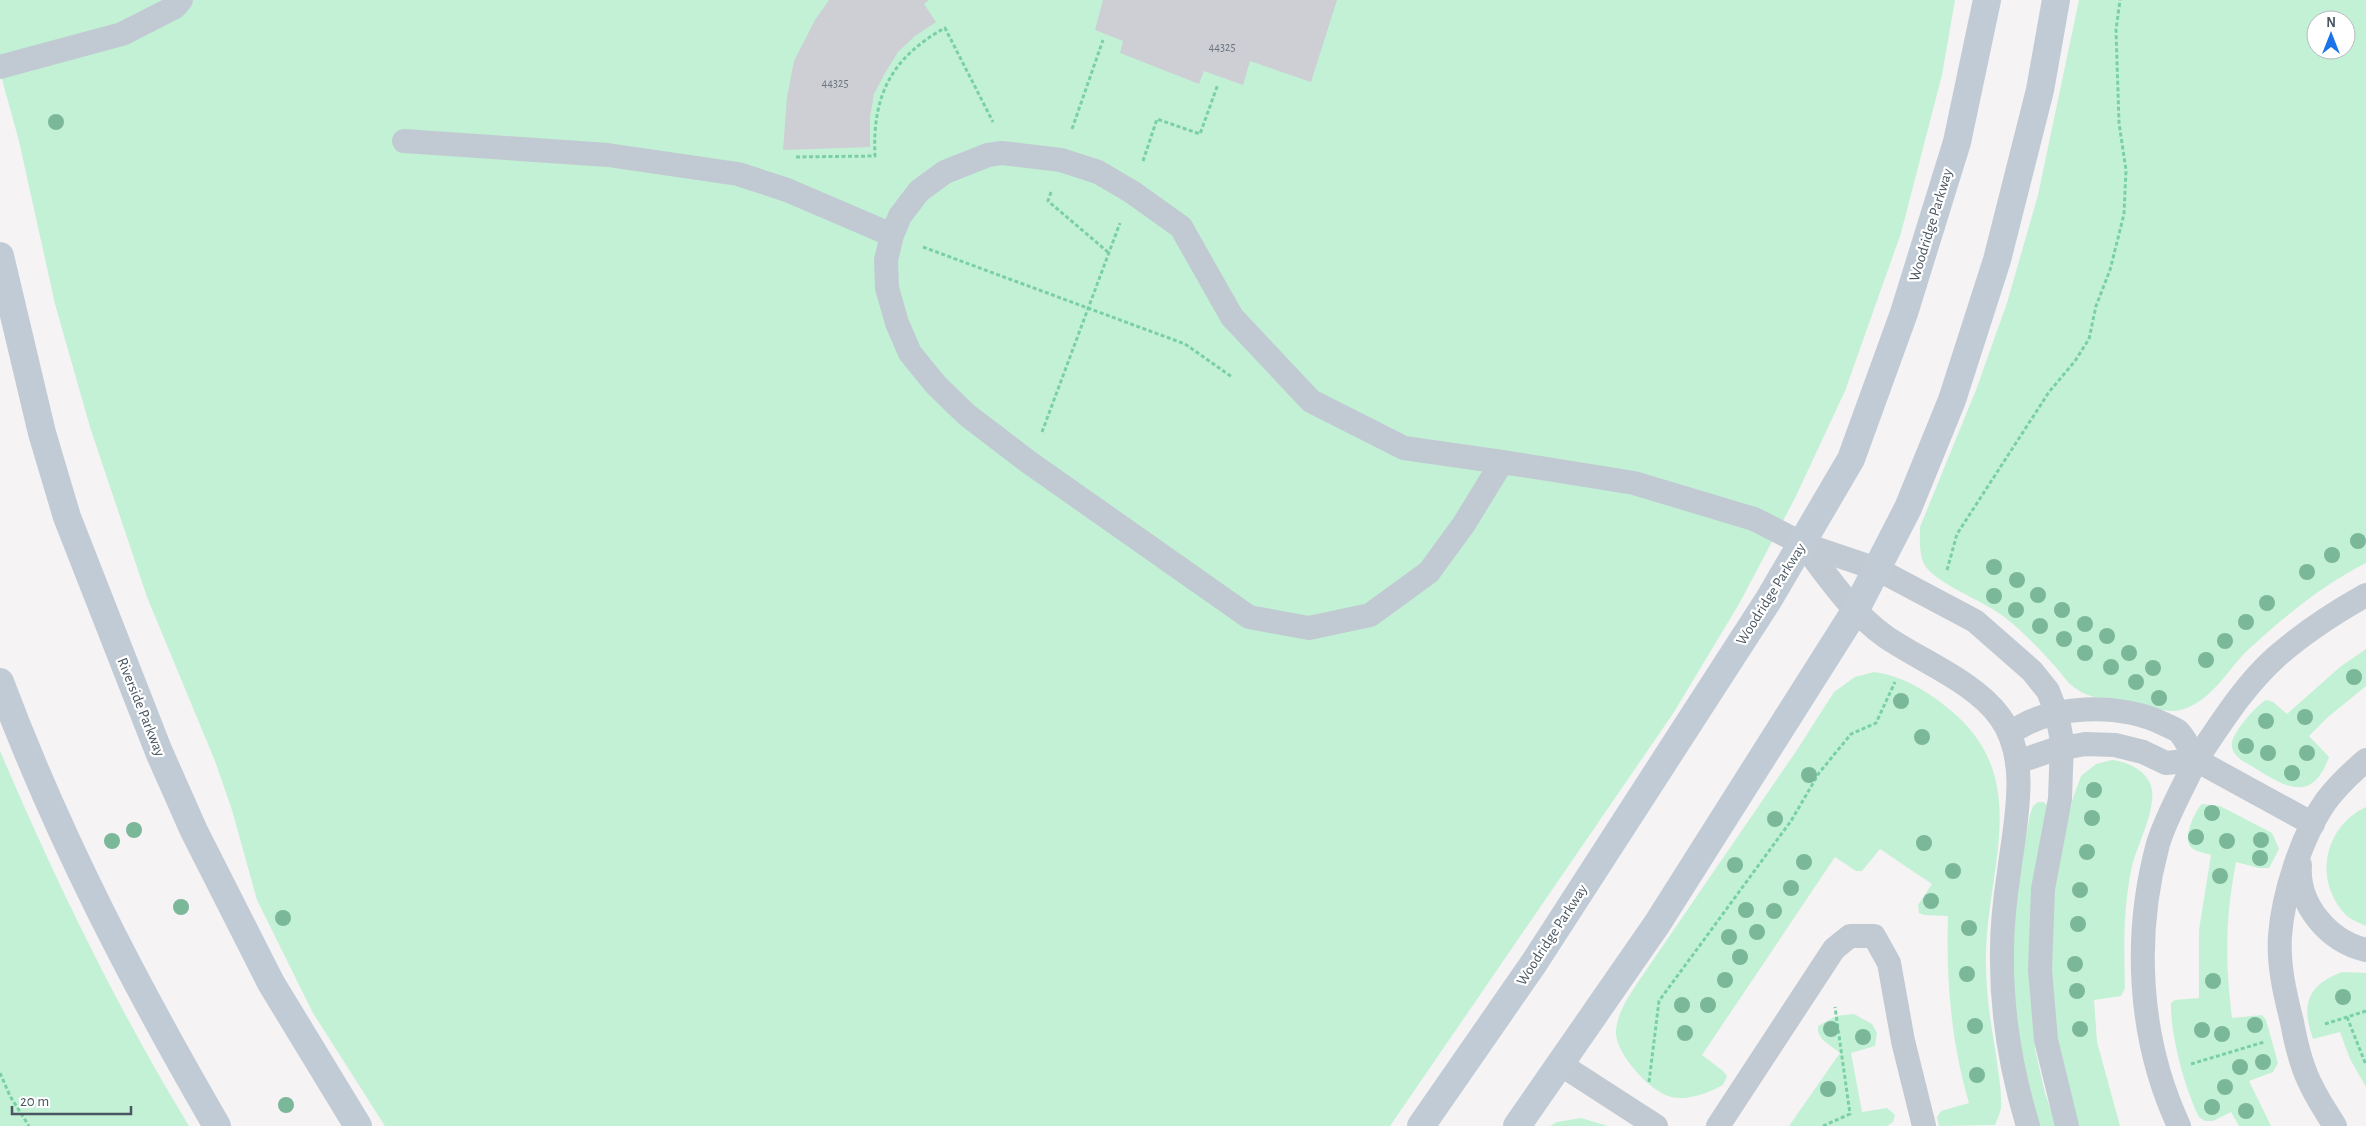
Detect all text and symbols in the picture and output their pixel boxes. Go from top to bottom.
north arrow [2306,10,2356,60]
text: N [2326,16,2336,30]
house number: 44325 [1209,41,1235,53]
house number: 44325 [822,77,848,89]
street label: Woodridge Parkway [1907,166,1955,283]
street label: Woodridge Parkway [1734,540,1809,648]
street label: Riverside Parkway [114,655,168,759]
street label: Woodridge Parkway [1514,881,1590,988]
scale bar [12,1084,131,1116]
text: 20 m [20,1094,49,1109]

